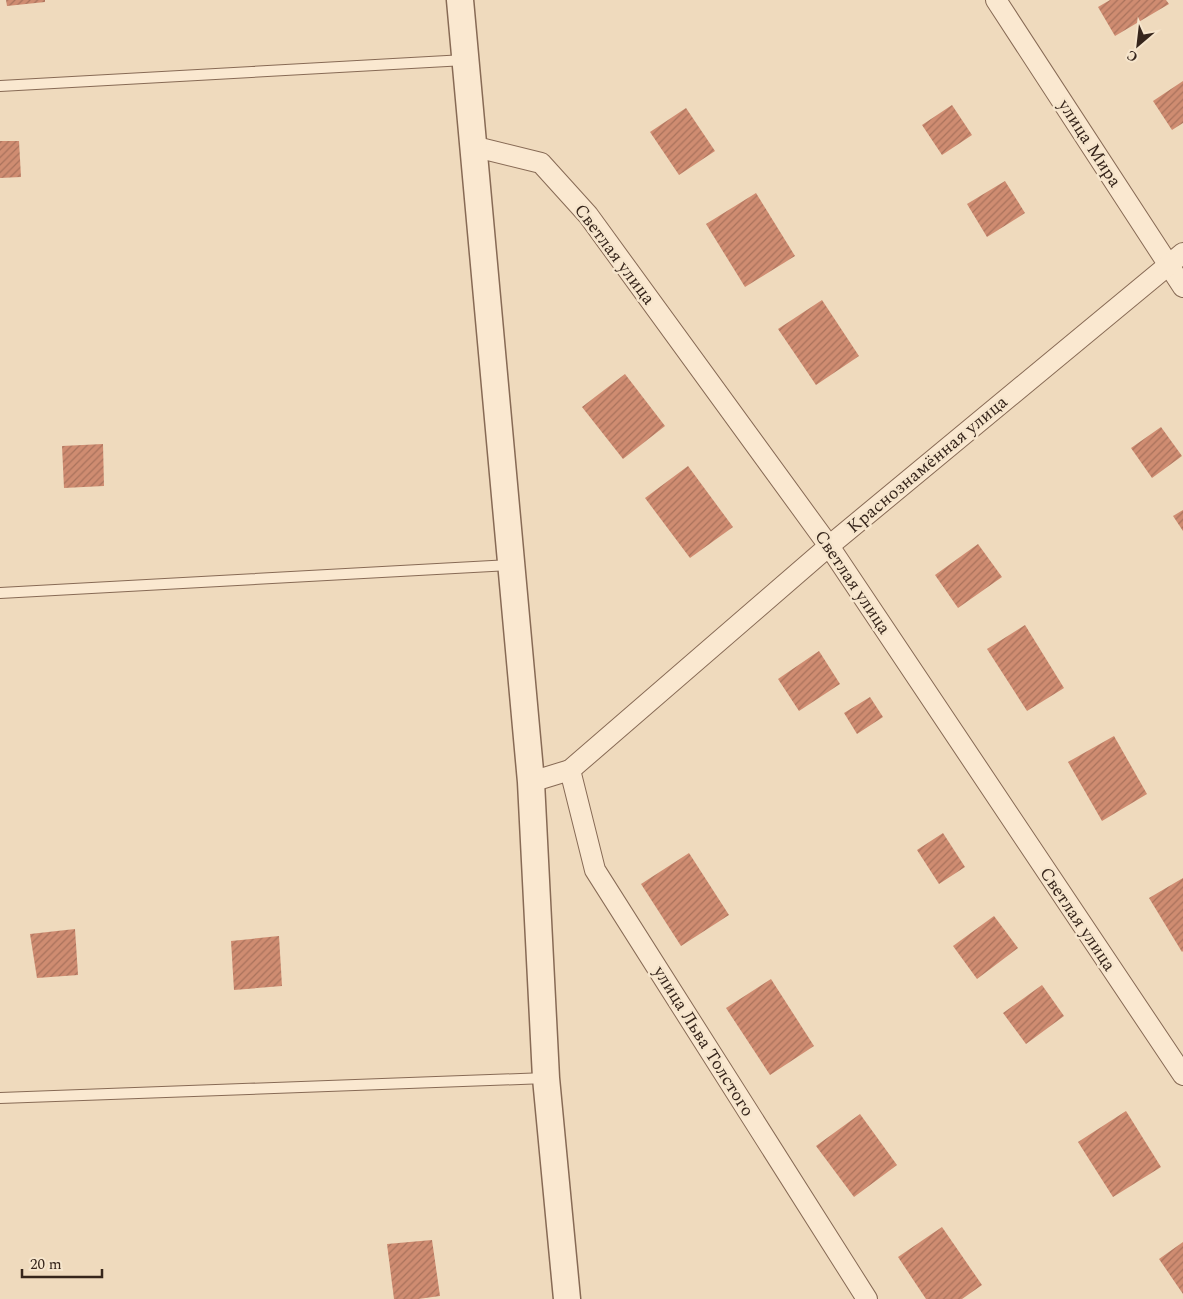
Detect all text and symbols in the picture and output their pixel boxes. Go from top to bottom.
north arrow [1113,20,1163,70]
text: С [1123,44,1141,68]
street label: улица Мира [1050,93,1128,193]
street label: Светлая улица [567,198,662,311]
street label: Краснознамённая улица [841,389,1014,540]
street label: Светлая улица [808,525,898,640]
street label: Светлая улица [1033,862,1123,977]
street label: улица Льва Толстого [646,960,761,1122]
scale bar [22,1246,102,1278]
text: 20 m [30,1253,62,1276]

